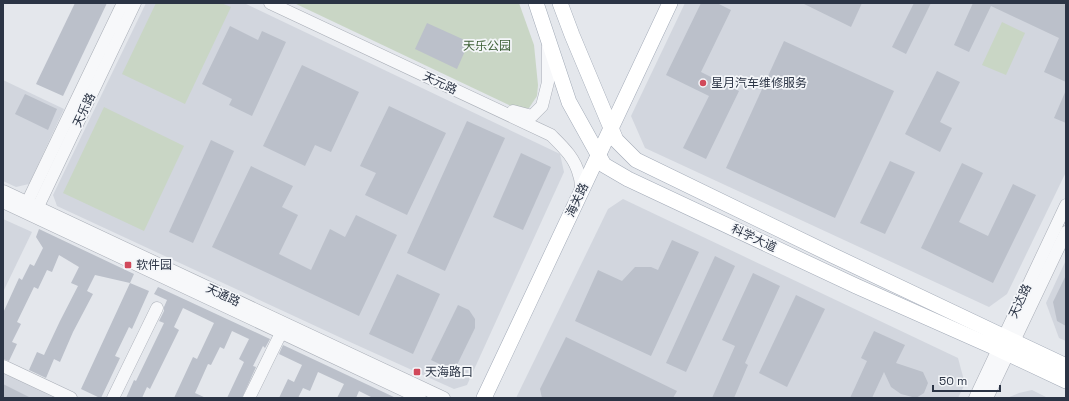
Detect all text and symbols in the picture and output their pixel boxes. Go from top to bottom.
park label: 天乐公园 [463,38,511,54]
street label: 天元路 [420,68,460,98]
place label: 星月汽车维修服务 [711,75,807,91]
marker: 星月汽车维修服务 [698,78,708,88]
street label: 天乐路 [69,90,99,130]
street label: 海关路 [562,180,592,220]
street label: 科学大道 [729,221,779,255]
place label: 软件园 [136,257,172,273]
marker: 软件园 [123,260,133,270]
street label: 天通路 [203,280,243,310]
street label: 天达路 [1005,281,1035,321]
place label: 天海路口 [425,364,473,380]
marker: 天海路口 [412,367,422,377]
scale bar [933,367,1000,393]
text: 50 m [939,373,967,389]

